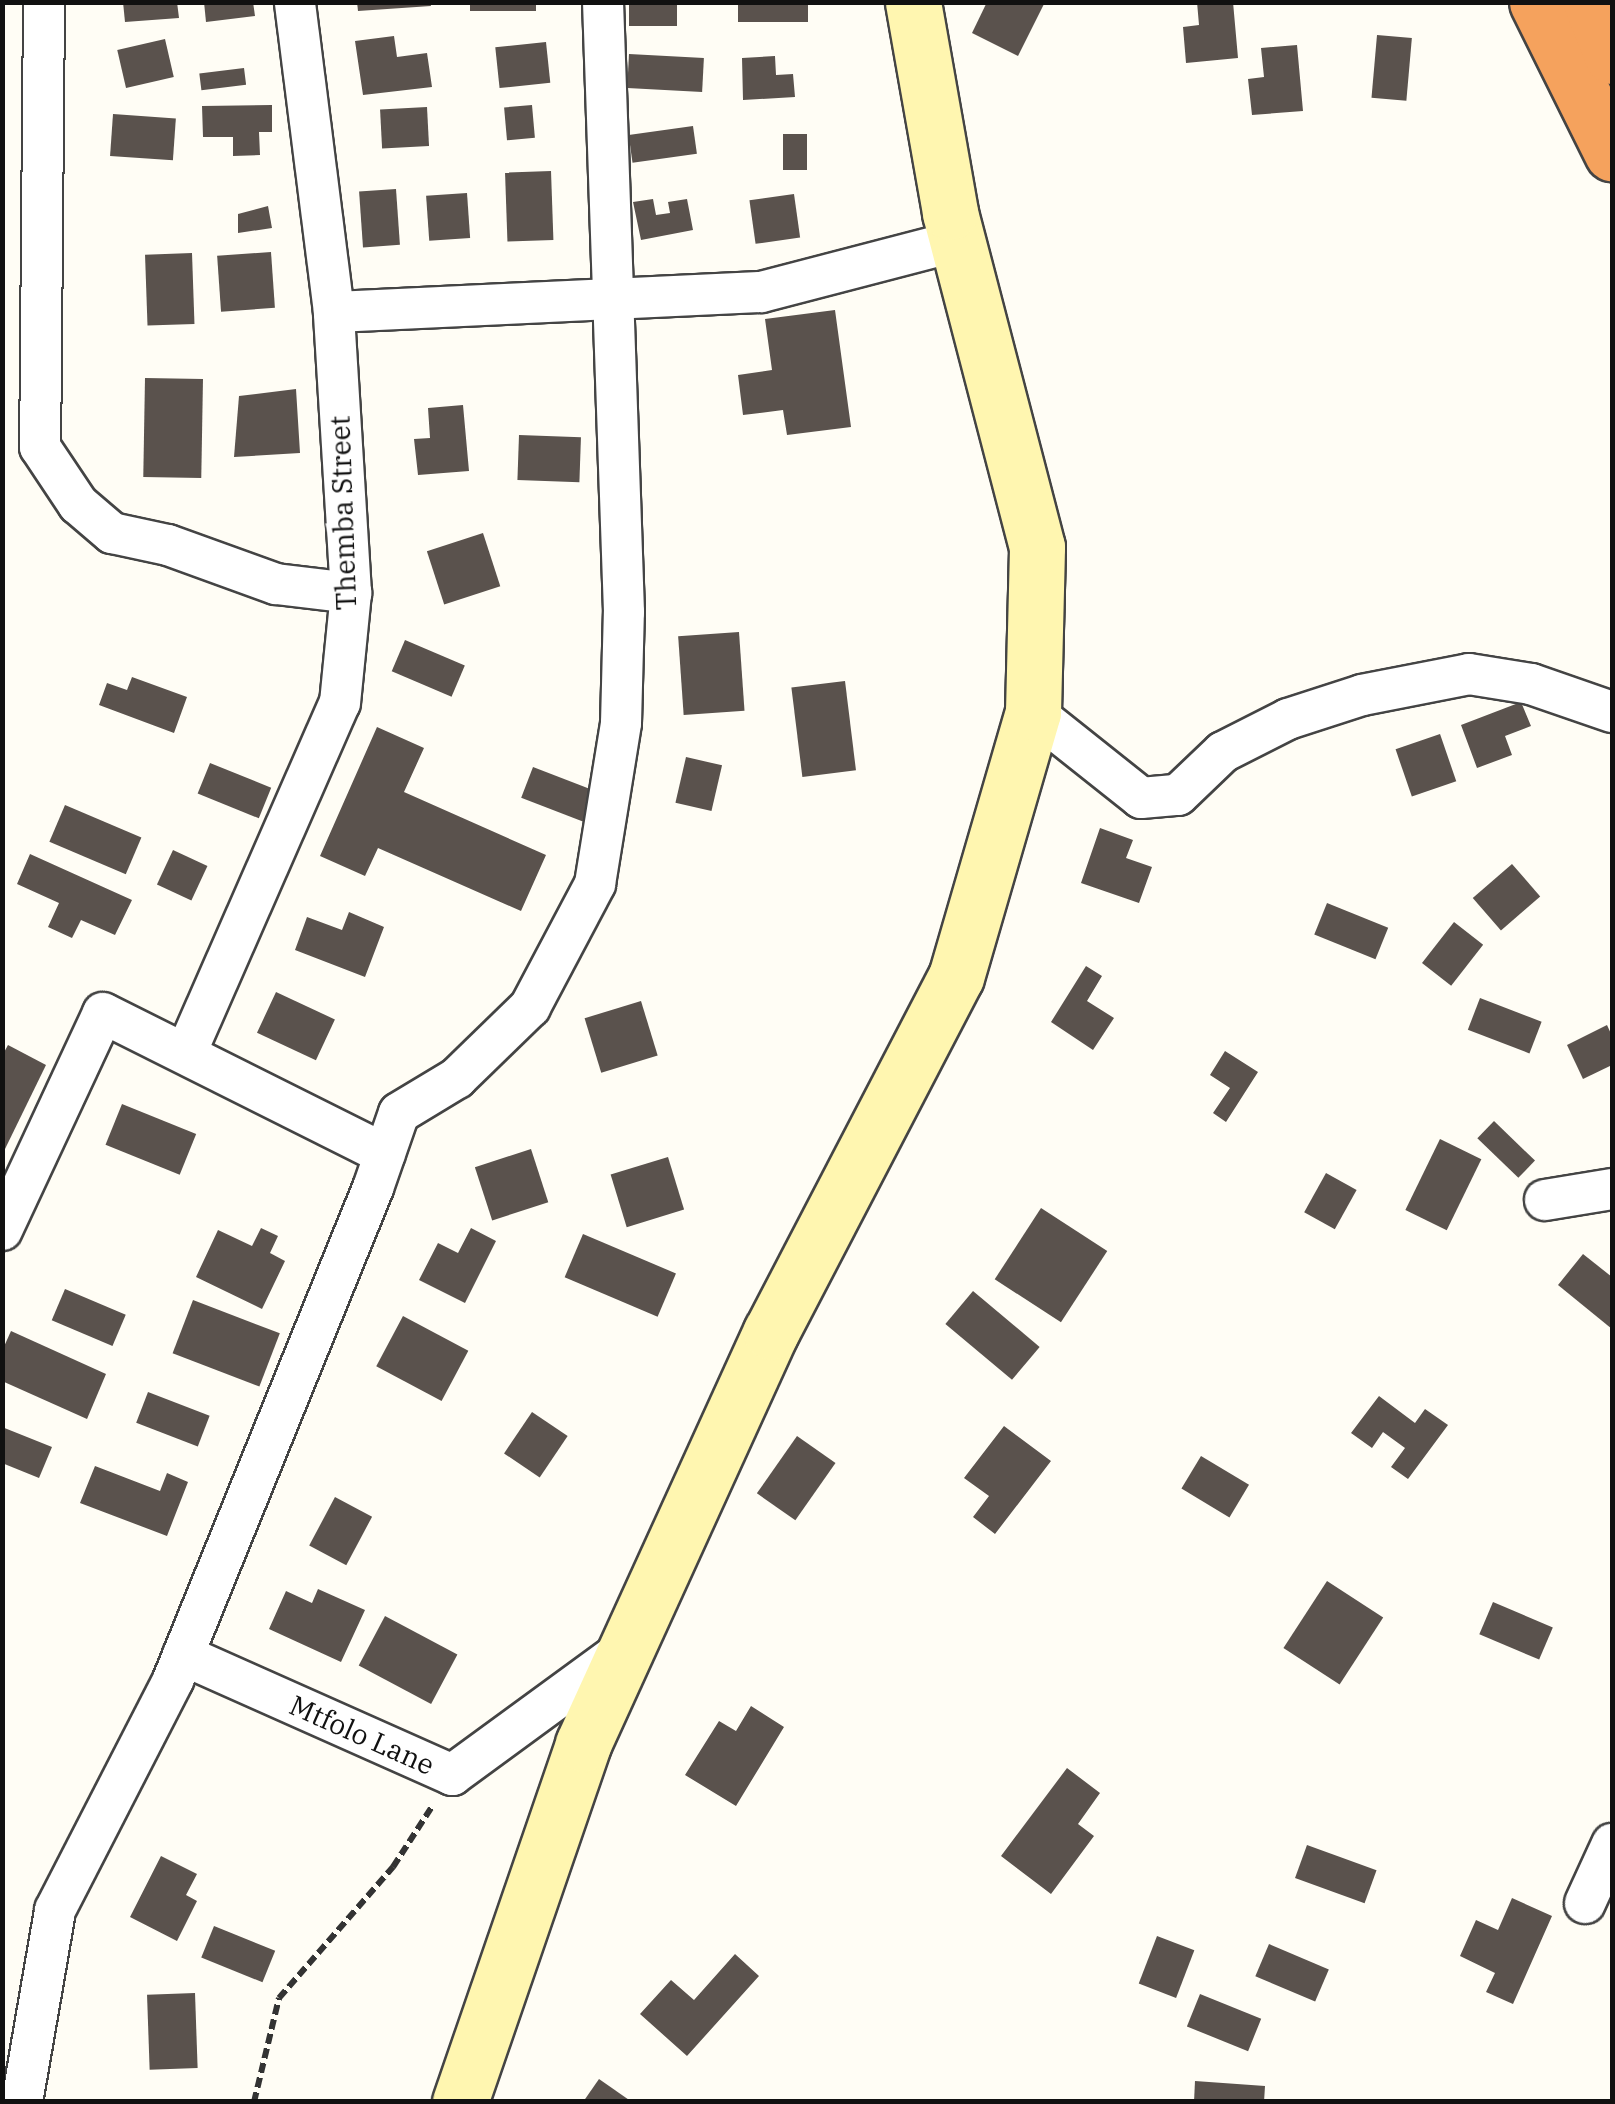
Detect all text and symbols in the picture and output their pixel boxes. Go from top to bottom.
street label: Themba Street [323,415,363,611]
street label: Mtfolo Lane [284,1688,440,1782]

